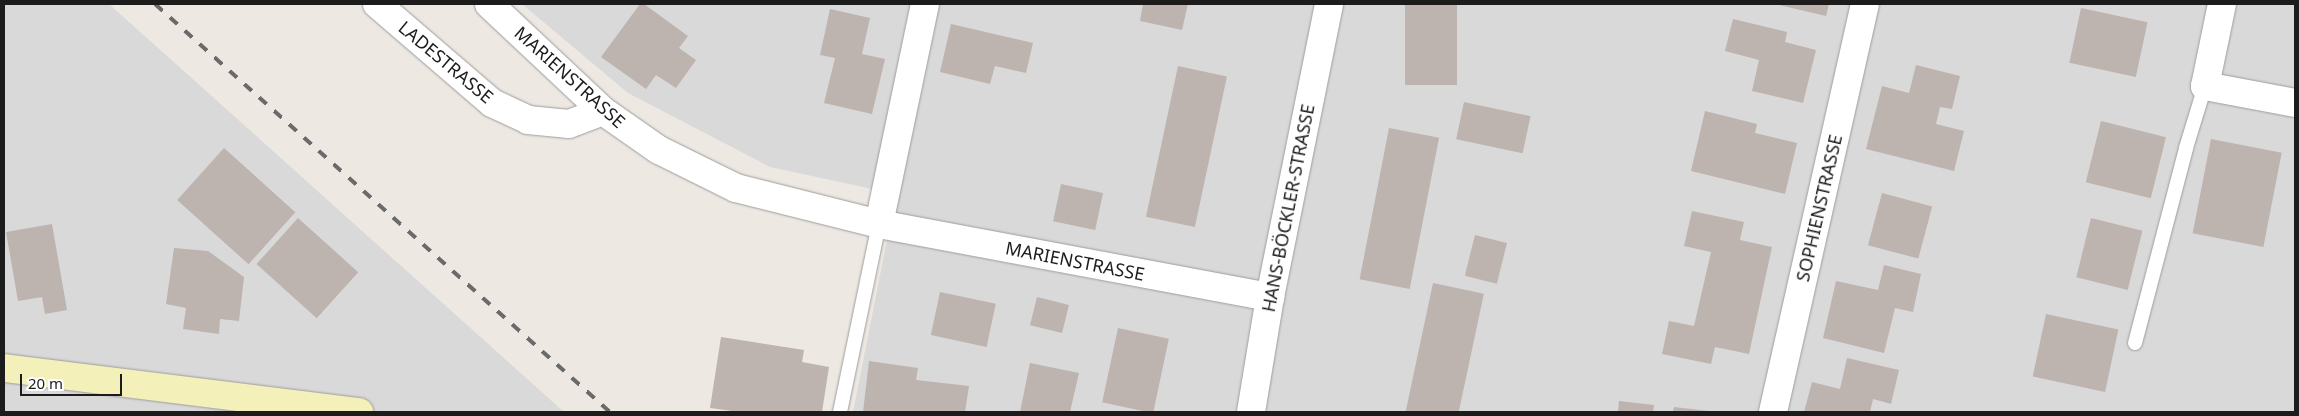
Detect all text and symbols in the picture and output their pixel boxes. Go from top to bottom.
street label: LADESTRASSE [394,16,498,108]
street label: MARIENSTRASSE [510,22,630,132]
street label: HANS-BÖCKLER-STRASSE [1257,102,1319,314]
street label: SOPHIENSTRASSE [1792,132,1846,284]
street label: MARIENSTRASSE [1004,237,1146,285]
scale bar [22,364,125,396]
text: 20 m [28,373,63,393]

